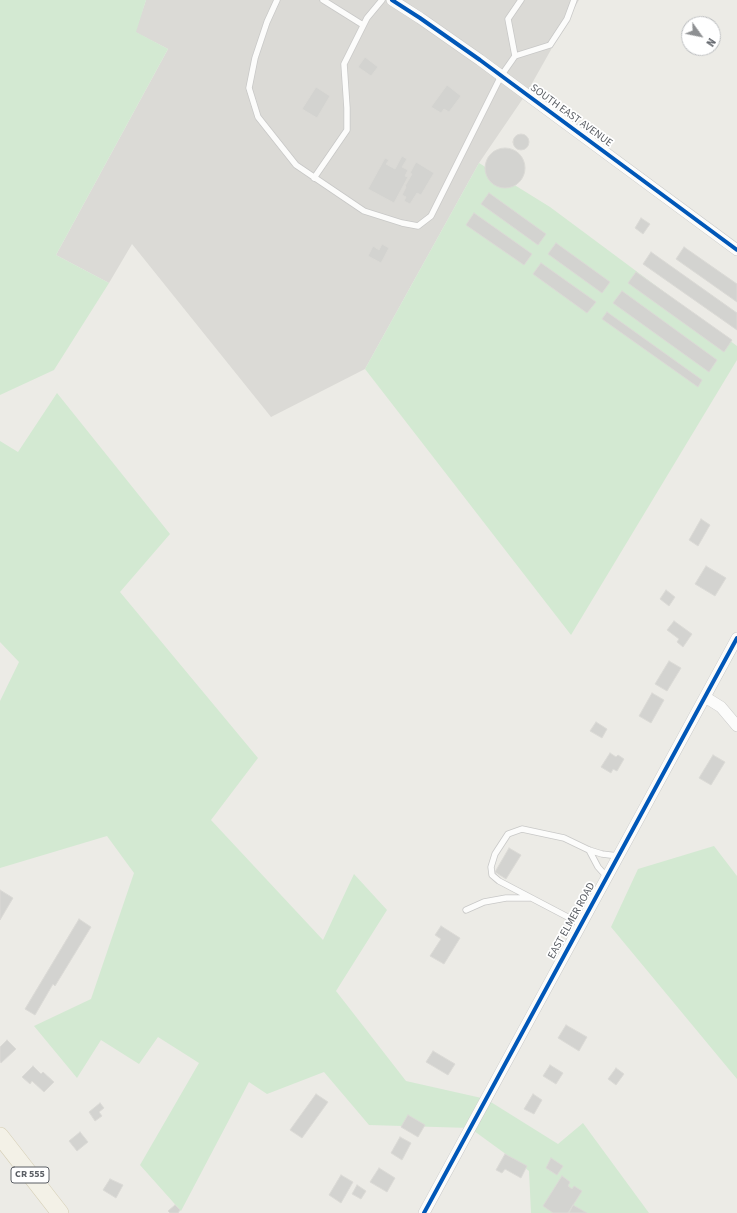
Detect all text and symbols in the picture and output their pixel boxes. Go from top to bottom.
north arrow [681,16,721,56]
text: N [702,35,719,49]
street label: SOUTH EAST AVENUE [527,82,615,150]
street label: EAST ELMER ROAD [546,881,598,961]
road number: CR 555 [11,1167,49,1183]

